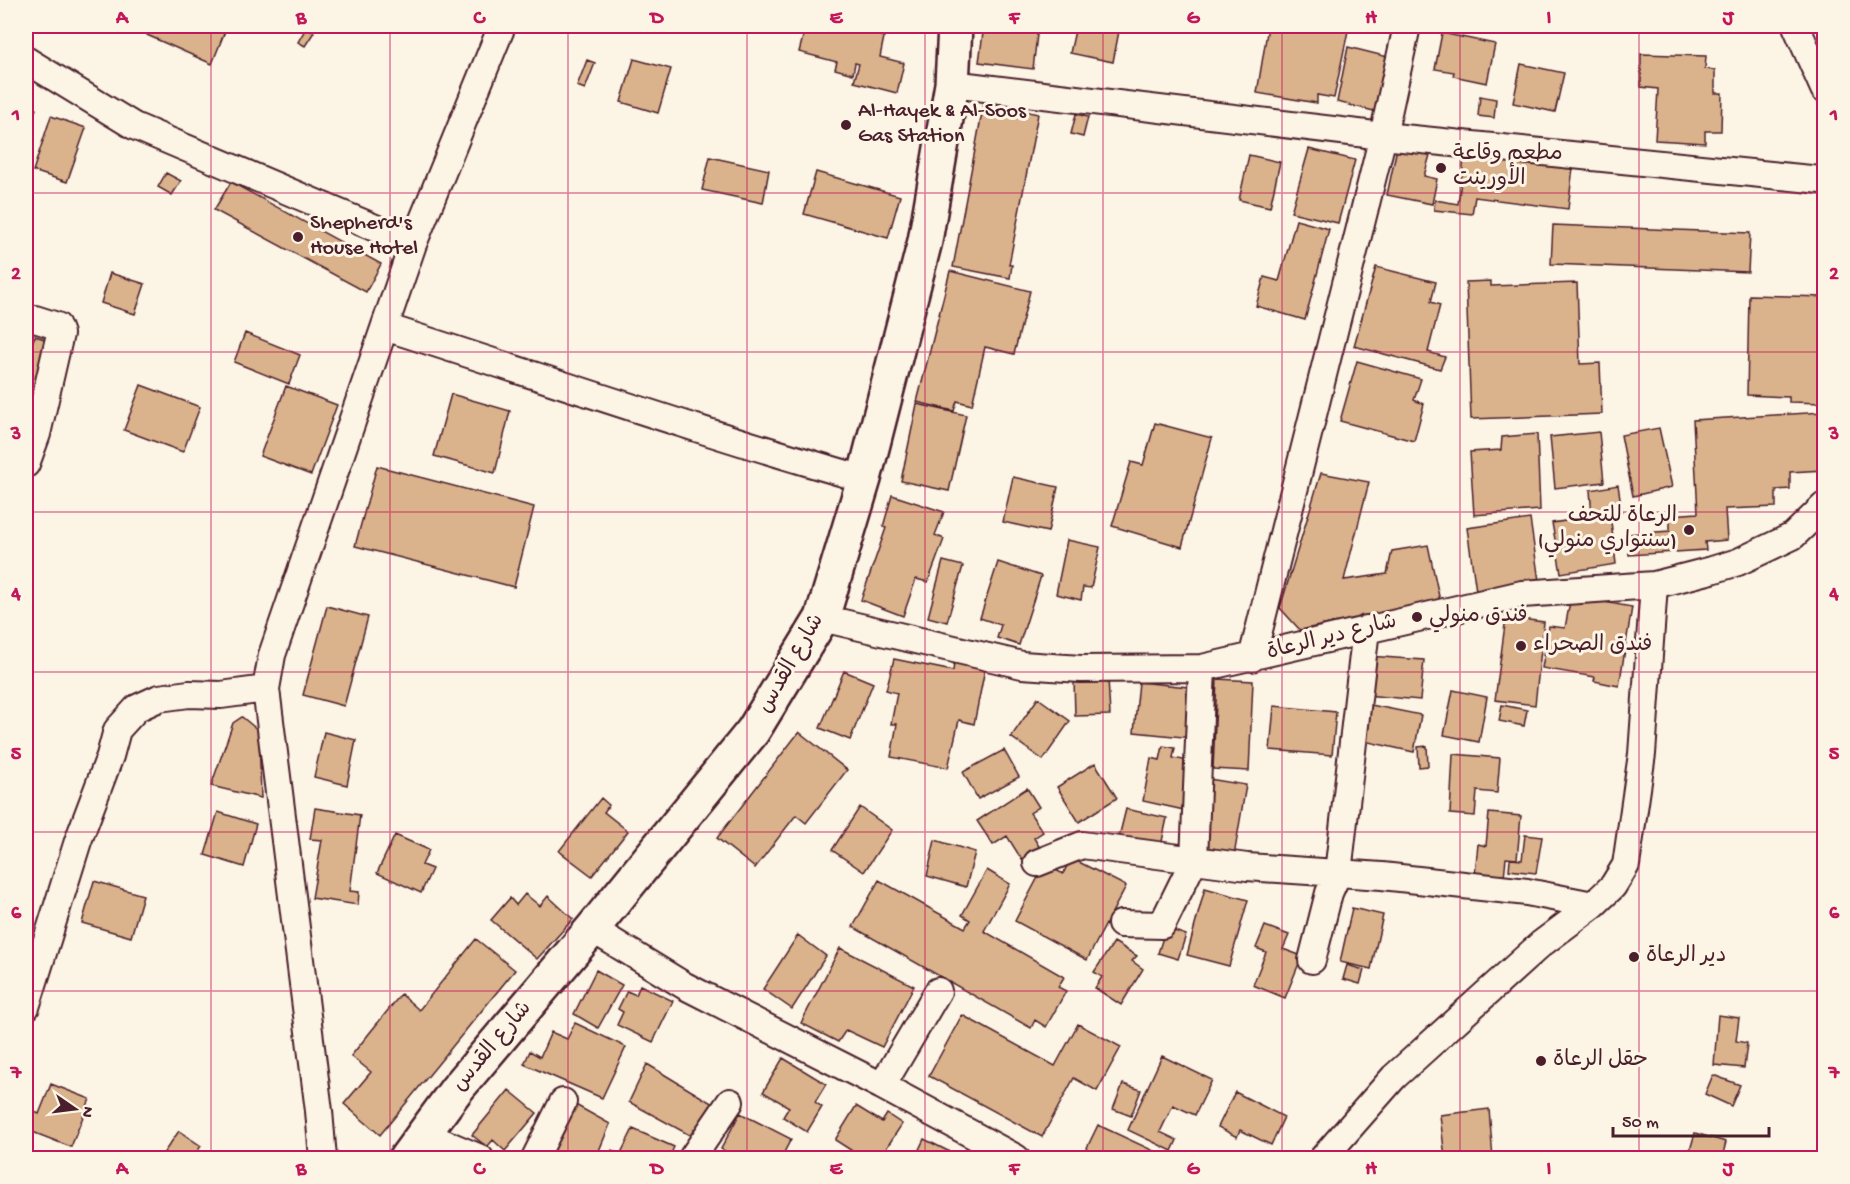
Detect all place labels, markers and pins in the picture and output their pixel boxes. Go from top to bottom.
place label: Al-Hayek & Al-Soos Gas Station [858,99,1027,150]
marker: Al-Hayek & Al-Soos Gas Station [839,118,853,132]
place label: مطعم وقاعة الأورينت [1453,142,1563,193]
marker: مطعم وقاعة الأورينت [1434,161,1448,175]
place label: Shepherd's House Hotel [310,211,418,262]
marker: Shepherd's House Hotel [291,230,305,244]
place label: الرعاة للتحف (سنتواري منولي) [1538,504,1677,558]
marker: الرعاة للتحف (سنتواري منولي) [1682,523,1696,537]
place label: فندق منولي [1429,604,1528,633]
marker: فندق منولي [1410,610,1424,624]
place label: فندق الصحراء [1533,633,1652,659]
marker: فندق الصحراء [1514,639,1528,653]
place label: دير الرعاة [1646,944,1726,970]
marker: دير الرعاة [1627,950,1641,964]
place label: حقل الرعاة [1553,1048,1648,1074]
marker: حقل الرعاة [1534,1054,1548,1068]

